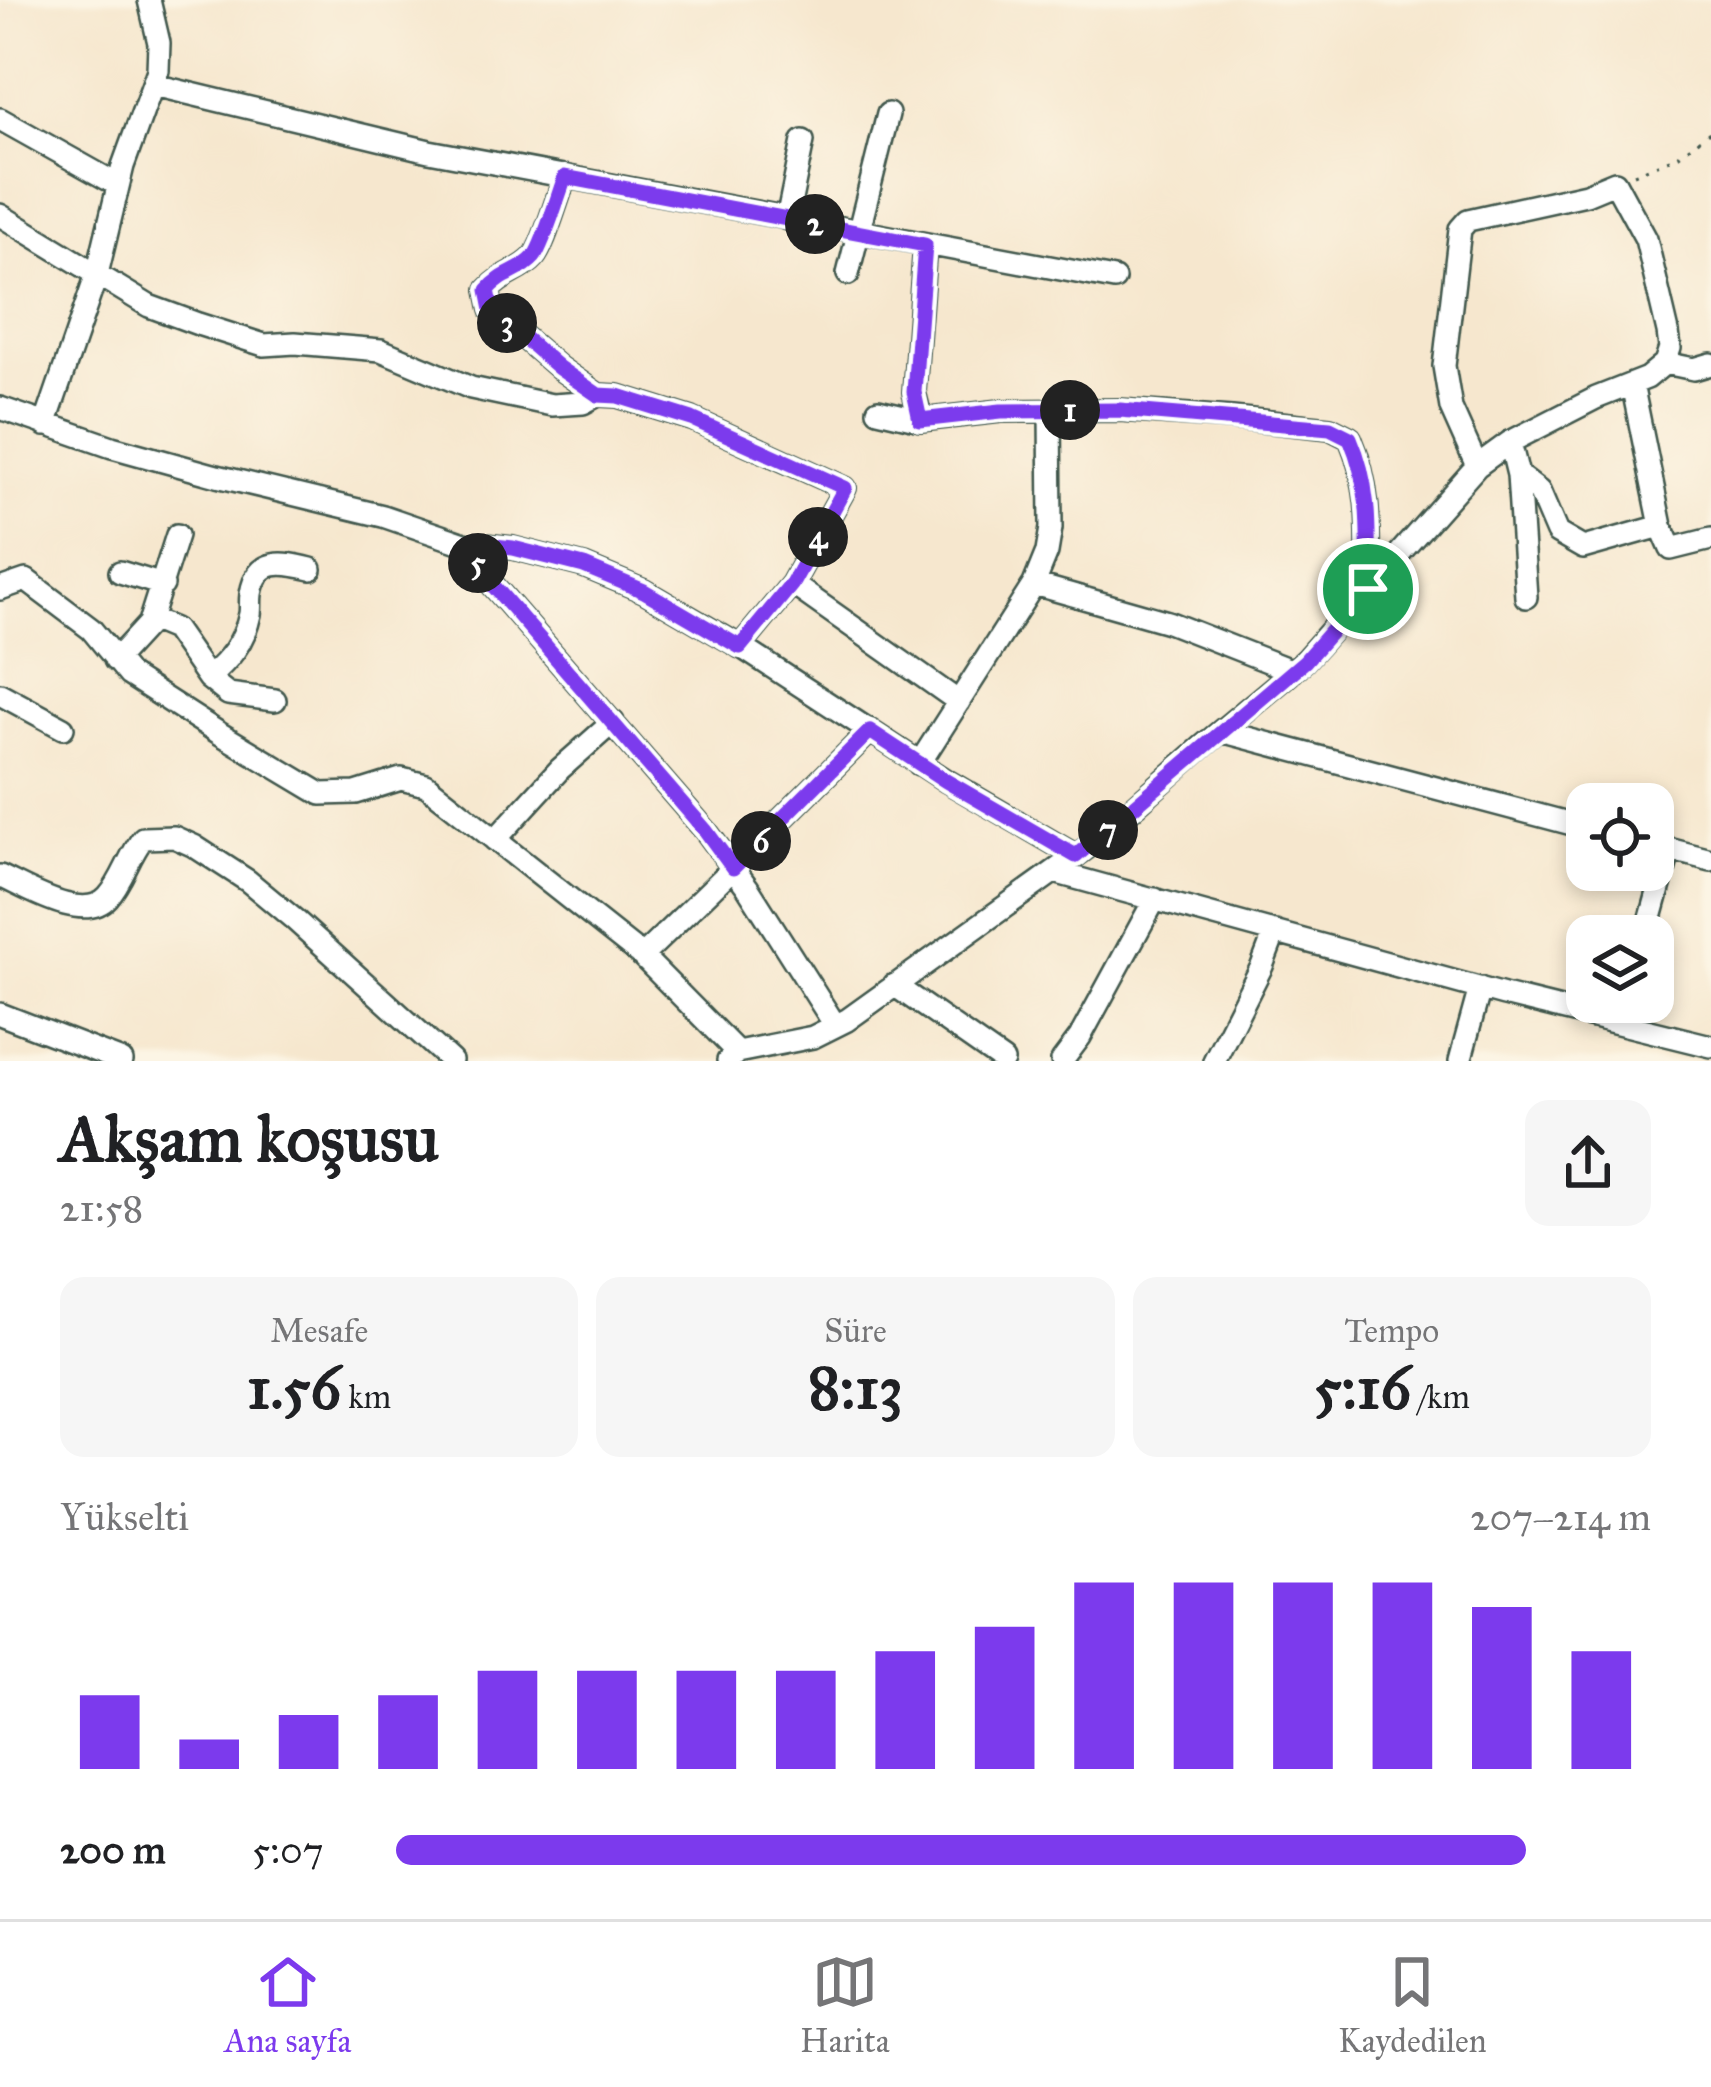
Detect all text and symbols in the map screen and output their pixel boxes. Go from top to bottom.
pin: 2 [785,194,845,254]
text: 2 [807,204,823,244]
pin: 3 [477,293,537,353]
text: 3 [500,303,514,343]
pin: 1 [1040,380,1100,440]
text: 1 [1063,390,1077,430]
pin: 4 [788,507,848,567]
text: 4 [809,517,827,557]
pin: 5 [448,533,508,593]
pin [1317,538,1419,640]
text: 5 [470,543,486,583]
icon: arrive [1335,556,1401,622]
map controls [1566,783,1674,1023]
button: locate [1566,783,1674,891]
pin: 7 [1078,800,1138,860]
text: 7 [1099,810,1117,850]
pin: 6 [731,811,791,871]
text: 6 [753,821,769,861]
button: layers [1566,915,1674,1023]
text: Akşam koşusu [60,1098,439,1179]
button: share [1525,1100,1651,1226]
text: 21:58 [60,1184,143,1232]
text: Mesafe [270,1311,368,1351]
text: Süre [824,1311,887,1351]
text: Tempo [1344,1311,1439,1351]
text: 1.56 [247,1351,341,1424]
text: 8:13 [808,1351,903,1424]
text: 5:16 [1314,1351,1411,1424]
text: km [341,1377,391,1417]
text: /km [1411,1377,1470,1417]
text: Yükselti [60,1493,189,1541]
text: 207–214 m [1470,1493,1651,1541]
text: 200 m [60,1826,166,1874]
text: 5:07 [252,1826,323,1874]
tab: Ana sayfa [224,1949,352,2061]
tab: Harita [800,1949,890,2061]
tab: Kaydedilen [1338,1949,1487,2061]

